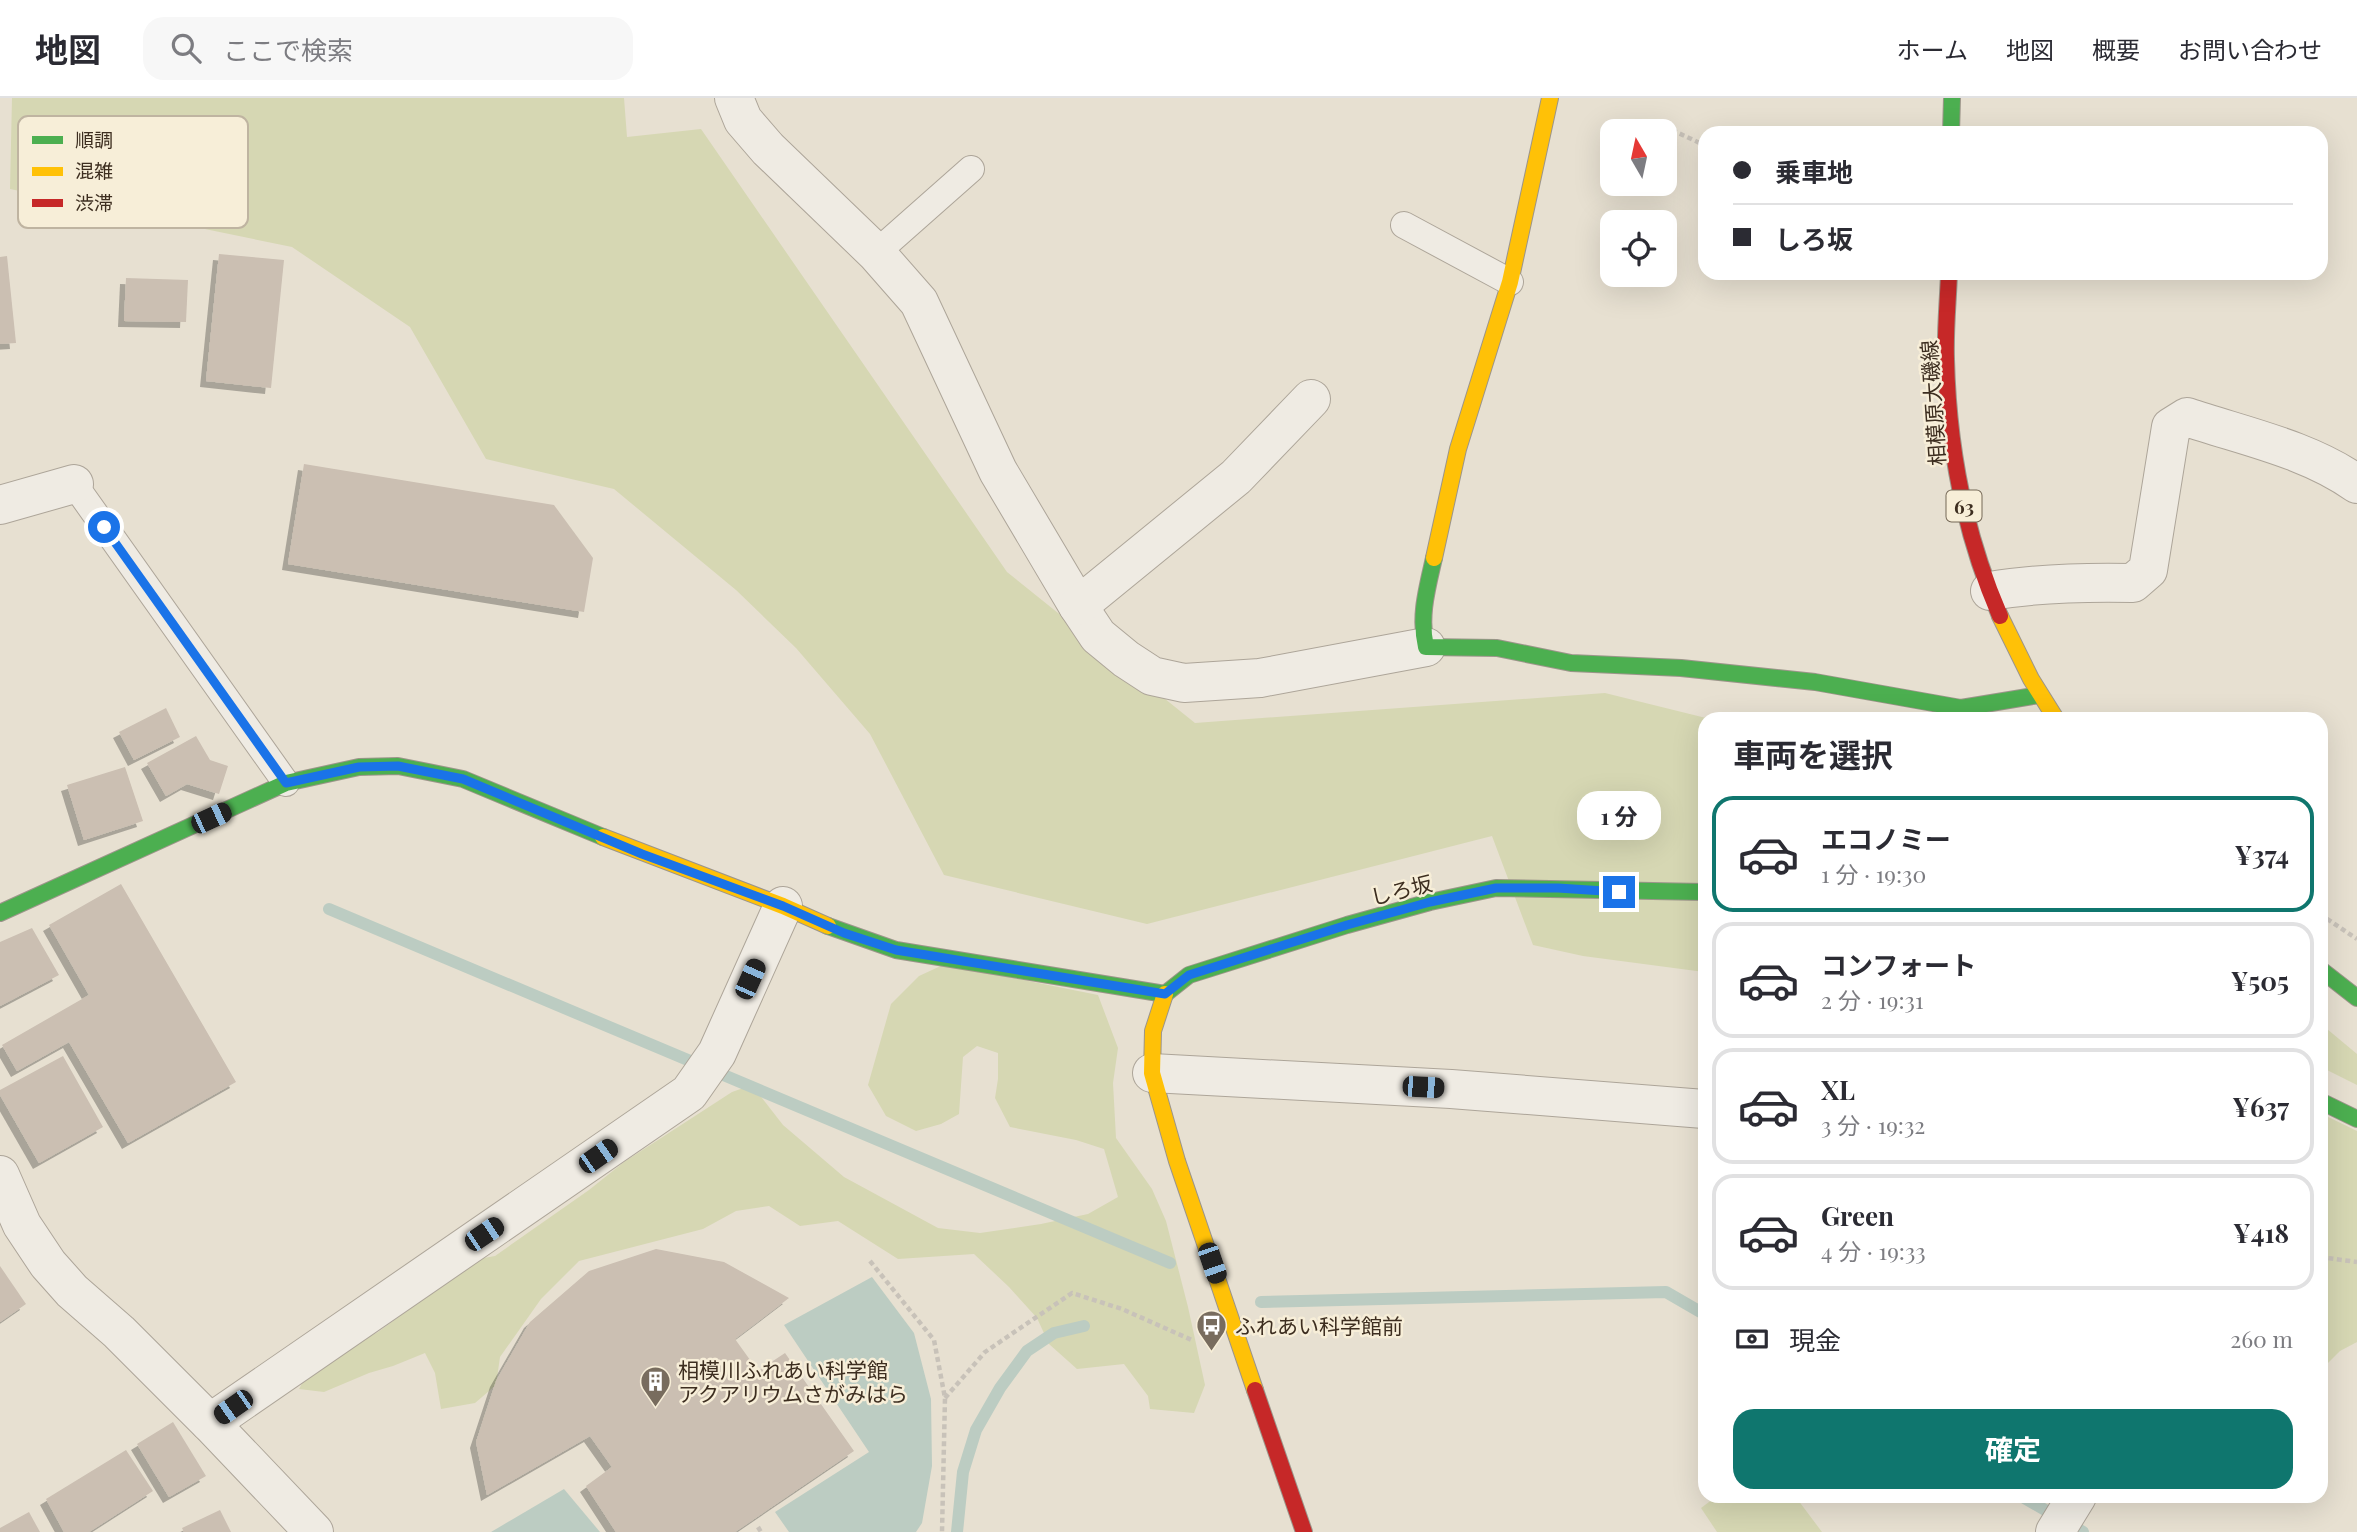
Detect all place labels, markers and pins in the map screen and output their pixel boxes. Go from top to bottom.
bus stop icon: ふれあい科学館前 [1195,1308,1229,1352]
place label: ふれあい科学館前 [1235,1311,1403,1339]
place label: 相模川ふれあい科学館 アクアリウムさがみはら [678,1355,908,1407]
building icon: 相模川ふれあい科学館 アクアリウムさがみはら [638,1364,672,1408]

